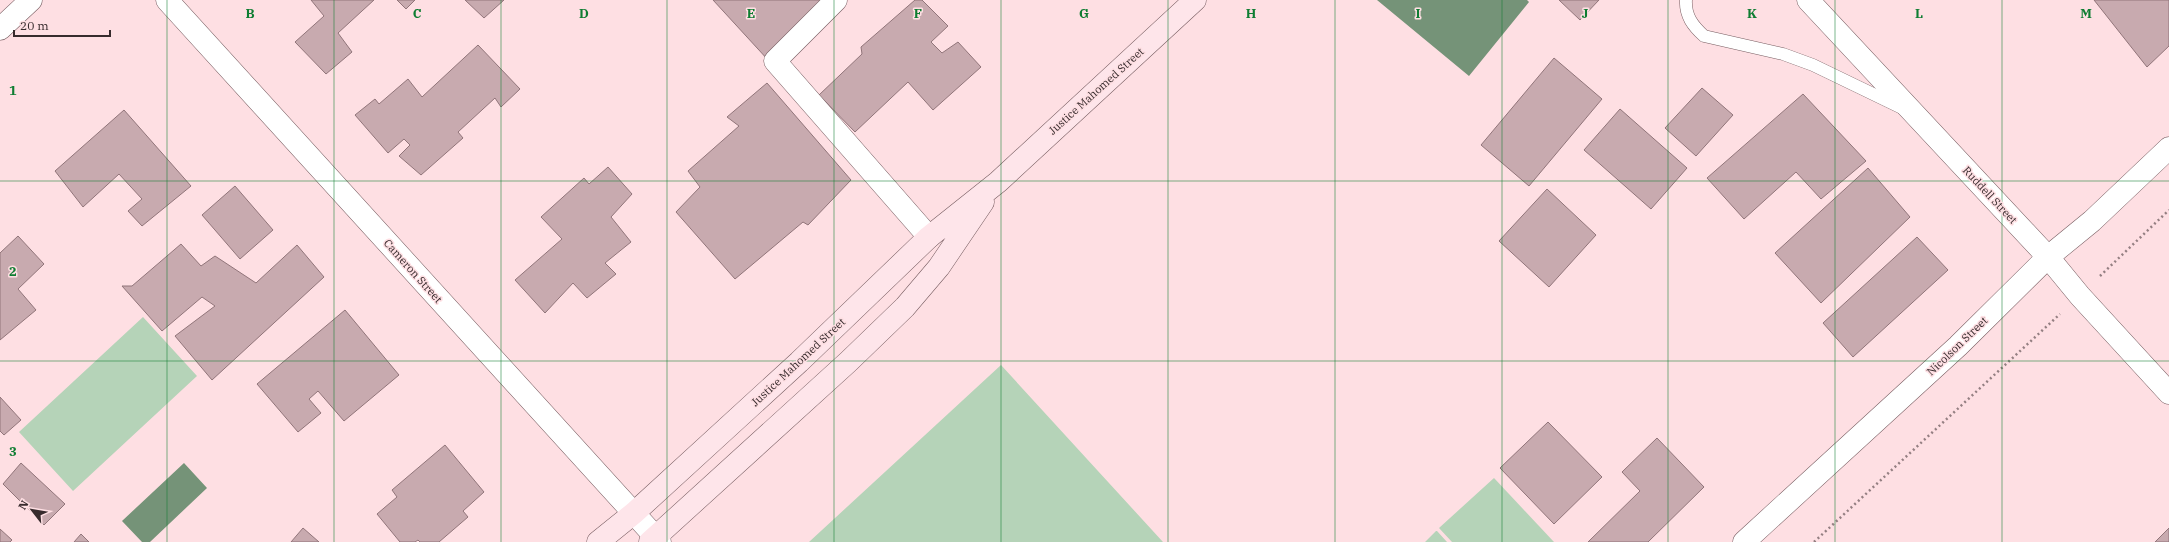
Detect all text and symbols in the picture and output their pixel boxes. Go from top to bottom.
text: B [245,5,255,22]
text: C [413,5,422,22]
text: D [579,5,589,22]
text: E [747,5,755,22]
text: F [914,5,922,22]
text: G [1079,5,1089,22]
text: H [1246,5,1257,22]
text: I [1416,5,1421,22]
text: J [1582,5,1589,22]
text: K [1747,5,1757,22]
text: L [1915,5,1923,22]
text: M [2080,5,2092,22]
scale bar [14,12,110,38]
text: 20 m [20,18,49,33]
street label: Justice Mahomed Street [1045,44,1147,138]
text: 1 [9,82,17,99]
street label: Ruddell Street [1960,163,2020,227]
street label: Cameron Street [381,236,445,306]
text: 2 [9,263,17,280]
street label: Nicolson Street [1924,313,1990,379]
street label: Justice Mahomed Street [748,315,848,409]
text: 3 [9,443,17,460]
north arrow [12,490,52,530]
text: N [15,497,32,512]

